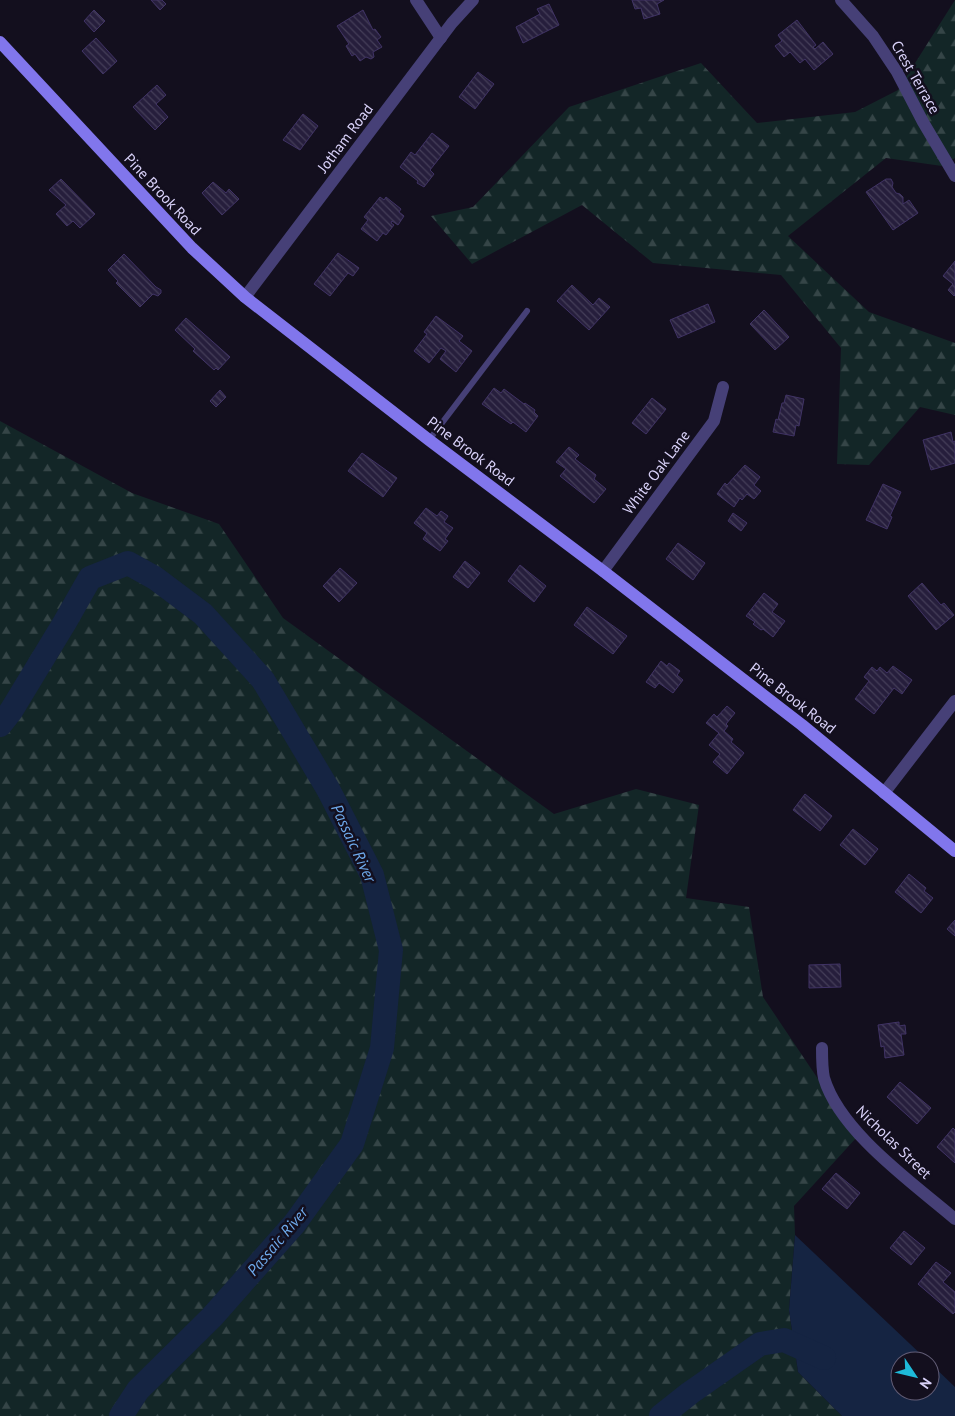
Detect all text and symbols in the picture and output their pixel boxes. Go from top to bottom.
street label: Crest Terrace [887,37,945,117]
street label: Jotham Road [312,100,377,177]
street label: Pine Brook Road [120,149,206,239]
street label: Pine Brook Road [423,412,519,490]
street label: White Oak Lane [618,426,694,518]
street label: Pine Brook Road [746,658,840,738]
water label: Passaic River [327,801,382,887]
street label: Nicholas Street [852,1101,936,1183]
water label: Passaic River [242,1201,313,1280]
north arrow [890,1351,940,1401]
text: N [916,1375,936,1392]

